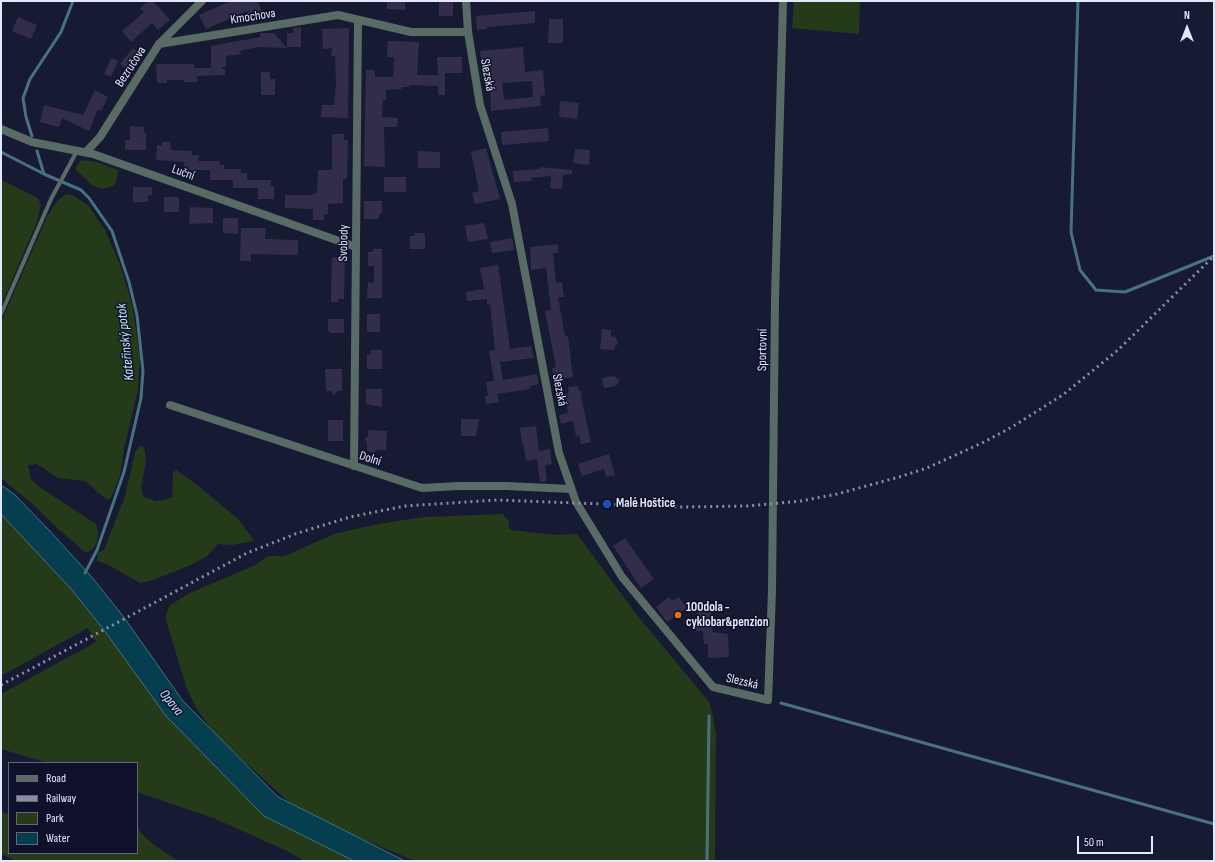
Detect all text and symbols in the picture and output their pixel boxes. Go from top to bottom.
street label: Kmochova [229,6,277,28]
north arrow [1167,8,1207,48]
text: N [1184,9,1190,22]
street label: Bezručova [112,44,150,90]
street label: Slezská [476,58,498,92]
street label: Luční [169,162,197,184]
street label: Svobody [336,224,352,262]
water label: Kateřinský potok [114,303,138,381]
street label: Sportovní [755,329,771,371]
street label: Slezská [548,373,570,407]
street label: Dolní [357,448,383,470]
place label: Malé Hoštice [616,496,675,512]
marker: Malé Hoštice [601,498,613,510]
place label: 100dola - cyklobar&penzion [686,600,769,631]
marker: 100dola - cyklobar&penzion [673,610,683,620]
street label: Slezská [724,671,760,693]
water label: Opava [155,686,187,720]
legend [8,762,138,854]
text: Road [46,771,66,786]
text: Railway [46,791,76,806]
text: Park [46,811,64,826]
scale bar [1079,828,1155,854]
text: Water [46,831,70,846]
text: 50 m [1084,835,1104,850]

